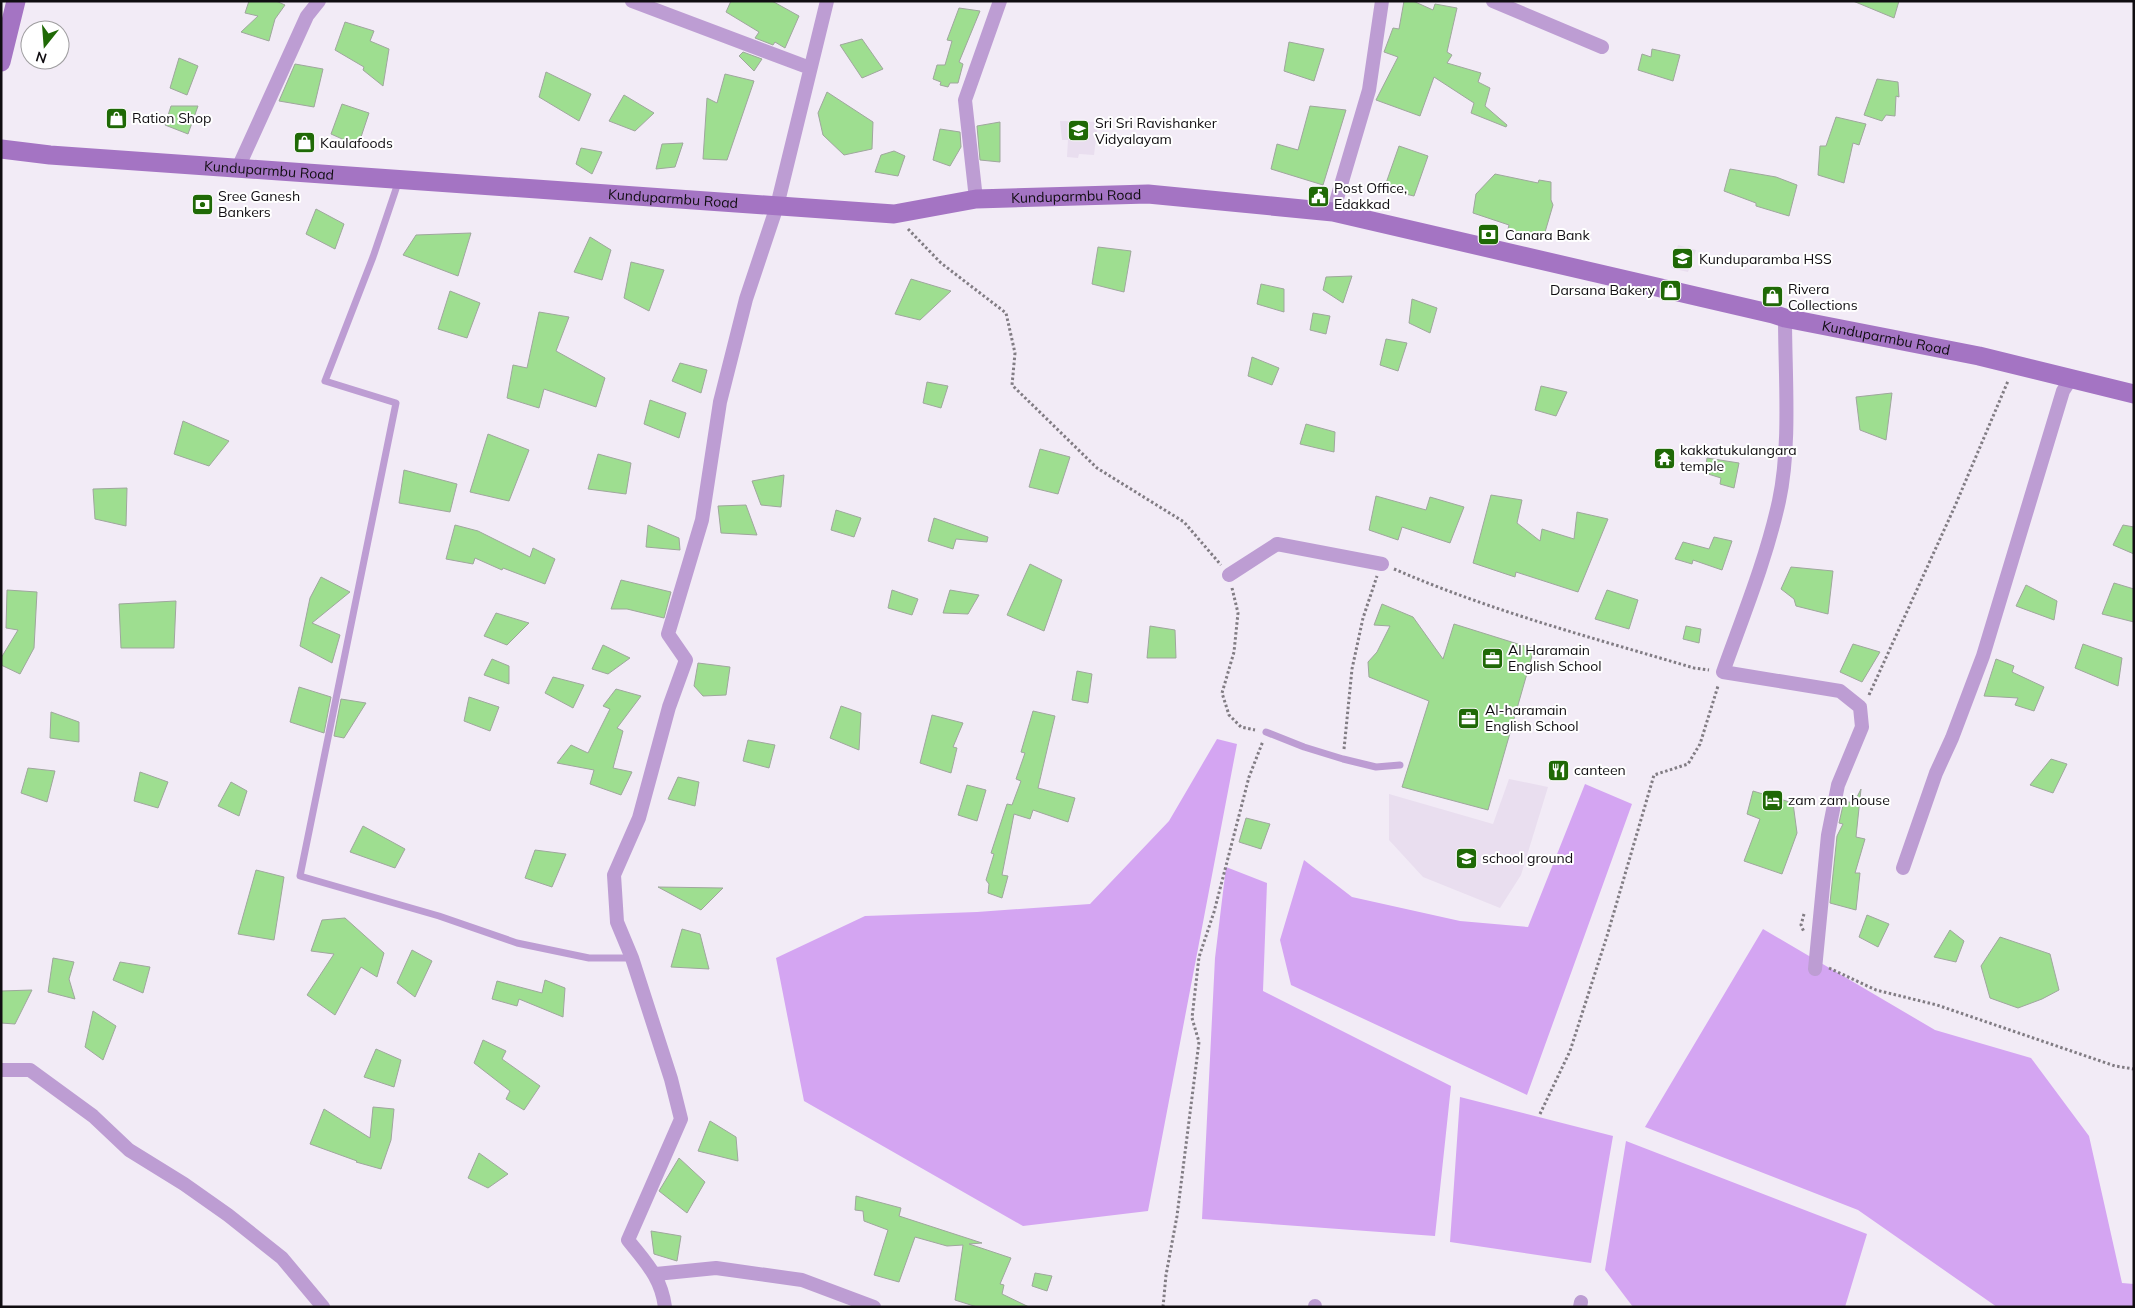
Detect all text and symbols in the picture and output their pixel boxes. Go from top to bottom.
north arrow [20,20,70,70]
text: N [34,47,49,68]
shop icon: Ration Shop [104,106,128,130]
place label: Ration Shop [132,109,211,127]
place label: Sri Sri Ravishanker Vidyalayam [1095,114,1218,148]
school or university icon: Sri Sri Ravishanker Vidyalayam [1067,119,1091,143]
shop icon: Kaulafoods [292,131,316,155]
place label: Kaulafoods [320,134,393,152]
street label: Kunduparmbu Road [204,157,335,184]
place label: Post Office, Edakkad [1334,179,1407,213]
public building icon: Post Office, Edakkad [1306,184,1330,208]
street label: Kunduparmbu Road [608,185,739,212]
street label: Kunduparmbu Road [1011,185,1142,207]
place label: Sree Ganesh Bankers [218,187,300,221]
bank icon: Sree Ganesh Bankers [190,192,214,216]
bank icon: Canara Bank [1477,223,1501,247]
place label: Canara Bank [1505,226,1591,244]
school or university icon: Kunduparamba HSS [1671,247,1695,271]
place label: Kunduparamba HSS [1699,250,1832,268]
shop icon: Darsana Bakery [1659,278,1683,302]
place label: Rivera Collections [1788,280,1858,314]
place label: Darsana Bakery [1550,281,1656,299]
shop icon: Rivera Collections [1760,285,1784,309]
street label: Kunduparmbu Road [1820,316,1952,359]
place label: kakkatukulangara temple [1680,441,1797,475]
temple icon: kakkatukulangara temple [1652,446,1676,470]
place label: Al Haramain English School [1508,641,1602,675]
office icon: Al Haramain English School [1480,646,1504,670]
place label: Al-haramain English School [1485,701,1579,735]
office icon: Al-haramain English School [1457,706,1481,730]
restaurant icon: canteen [1546,758,1570,782]
place label: canteen [1574,761,1626,779]
hotel icon: zam zam house [1760,788,1784,812]
place label: zam zam house [1788,791,1890,809]
school or university icon: school ground [1454,846,1478,870]
place label: school ground [1482,849,1573,867]

